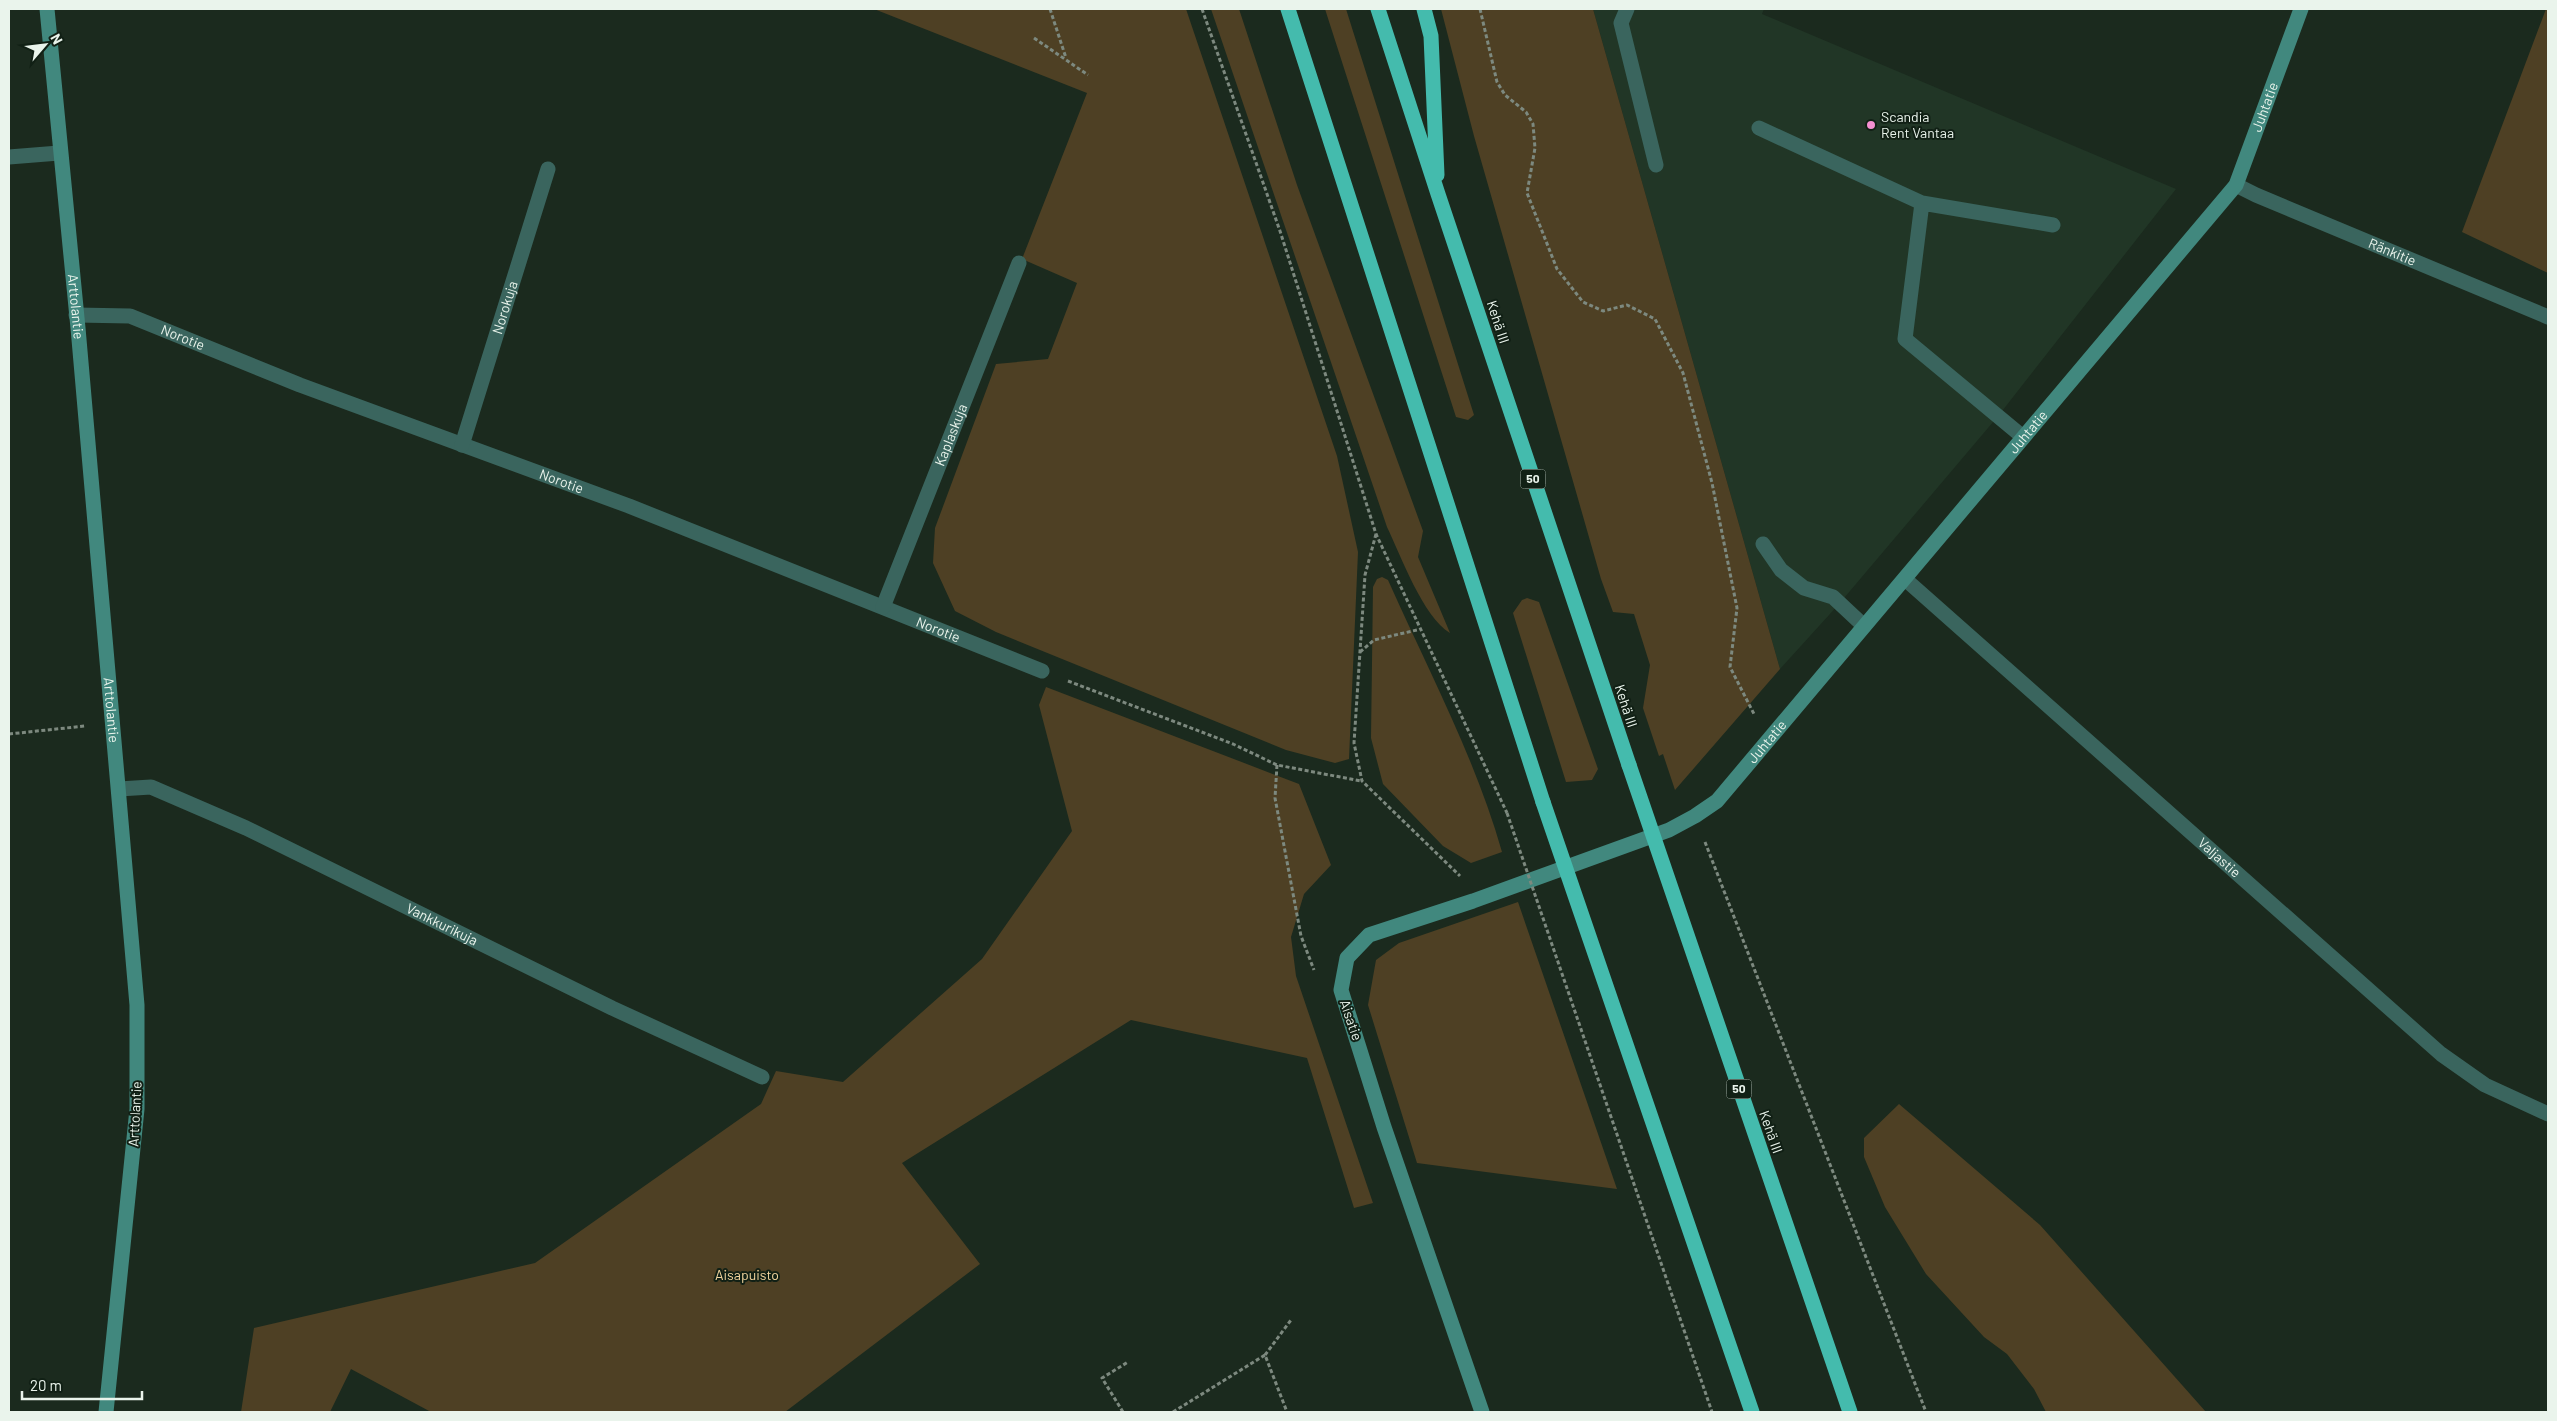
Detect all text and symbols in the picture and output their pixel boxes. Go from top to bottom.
north arrow [20,20,70,70]
text: N [47,31,67,47]
street label: Juhtatie [2247,80,2281,134]
place label: Scandia Rent Vantaa [1881,108,1954,141]
marker: Scandia Rent Vantaa [1865,119,1877,131]
street label: Ränkitie [2366,234,2419,269]
street label: Arttolantie [65,273,88,340]
street label: Norokuja [488,279,521,336]
street label: Kehä III [1484,298,1513,345]
street label: Norotie [159,320,207,353]
street label: Kaplaskuja [931,401,971,468]
street label: Juhtatie [2004,406,2051,457]
street label: Norotie [537,465,586,497]
road number: 50 [1520,469,1546,488]
street label: Norotie [914,613,963,645]
street label: Arttolantie [100,677,123,743]
street label: Kehä III [1612,682,1641,729]
street label: Juhtatie [1744,716,1790,767]
street label: Valjastie [2195,834,2245,881]
street label: Vankkurikuja [404,899,481,949]
street label: Aisatie [1337,997,1366,1042]
road number: 50 [1726,1080,1752,1098]
street label: Arttolantie [124,1081,145,1147]
street label: Kehä III [1756,1108,1787,1155]
park label: Aisapuisto [715,1266,779,1283]
scale bar [22,1368,142,1400]
text: 20 m [30,1376,62,1394]

